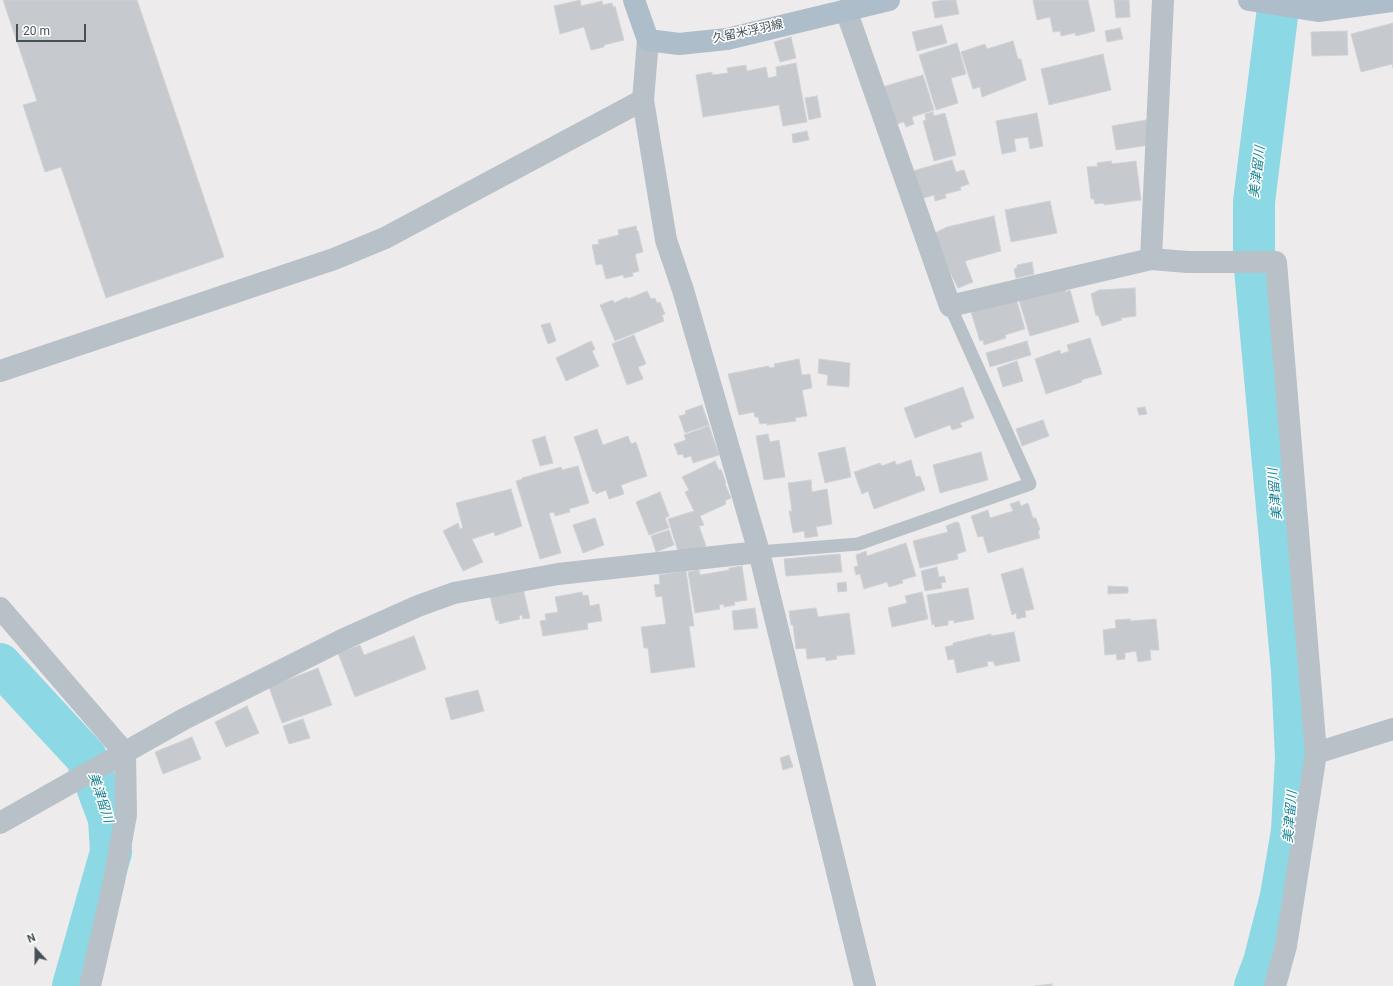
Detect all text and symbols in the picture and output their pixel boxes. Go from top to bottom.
scale bar [18,16,88,42]
street label: 久留米浮羽線 [711,17,785,47]
text: 20 m [23,24,50,38]
water label: 美津留川 [1247,145,1269,199]
water label: 美津留川 [1266,467,1286,521]
water label: 美津留川 [85,771,115,825]
water label: 美津留川 [1281,790,1301,844]
north arrow [16,930,56,970]
text: N [26,931,37,946]

